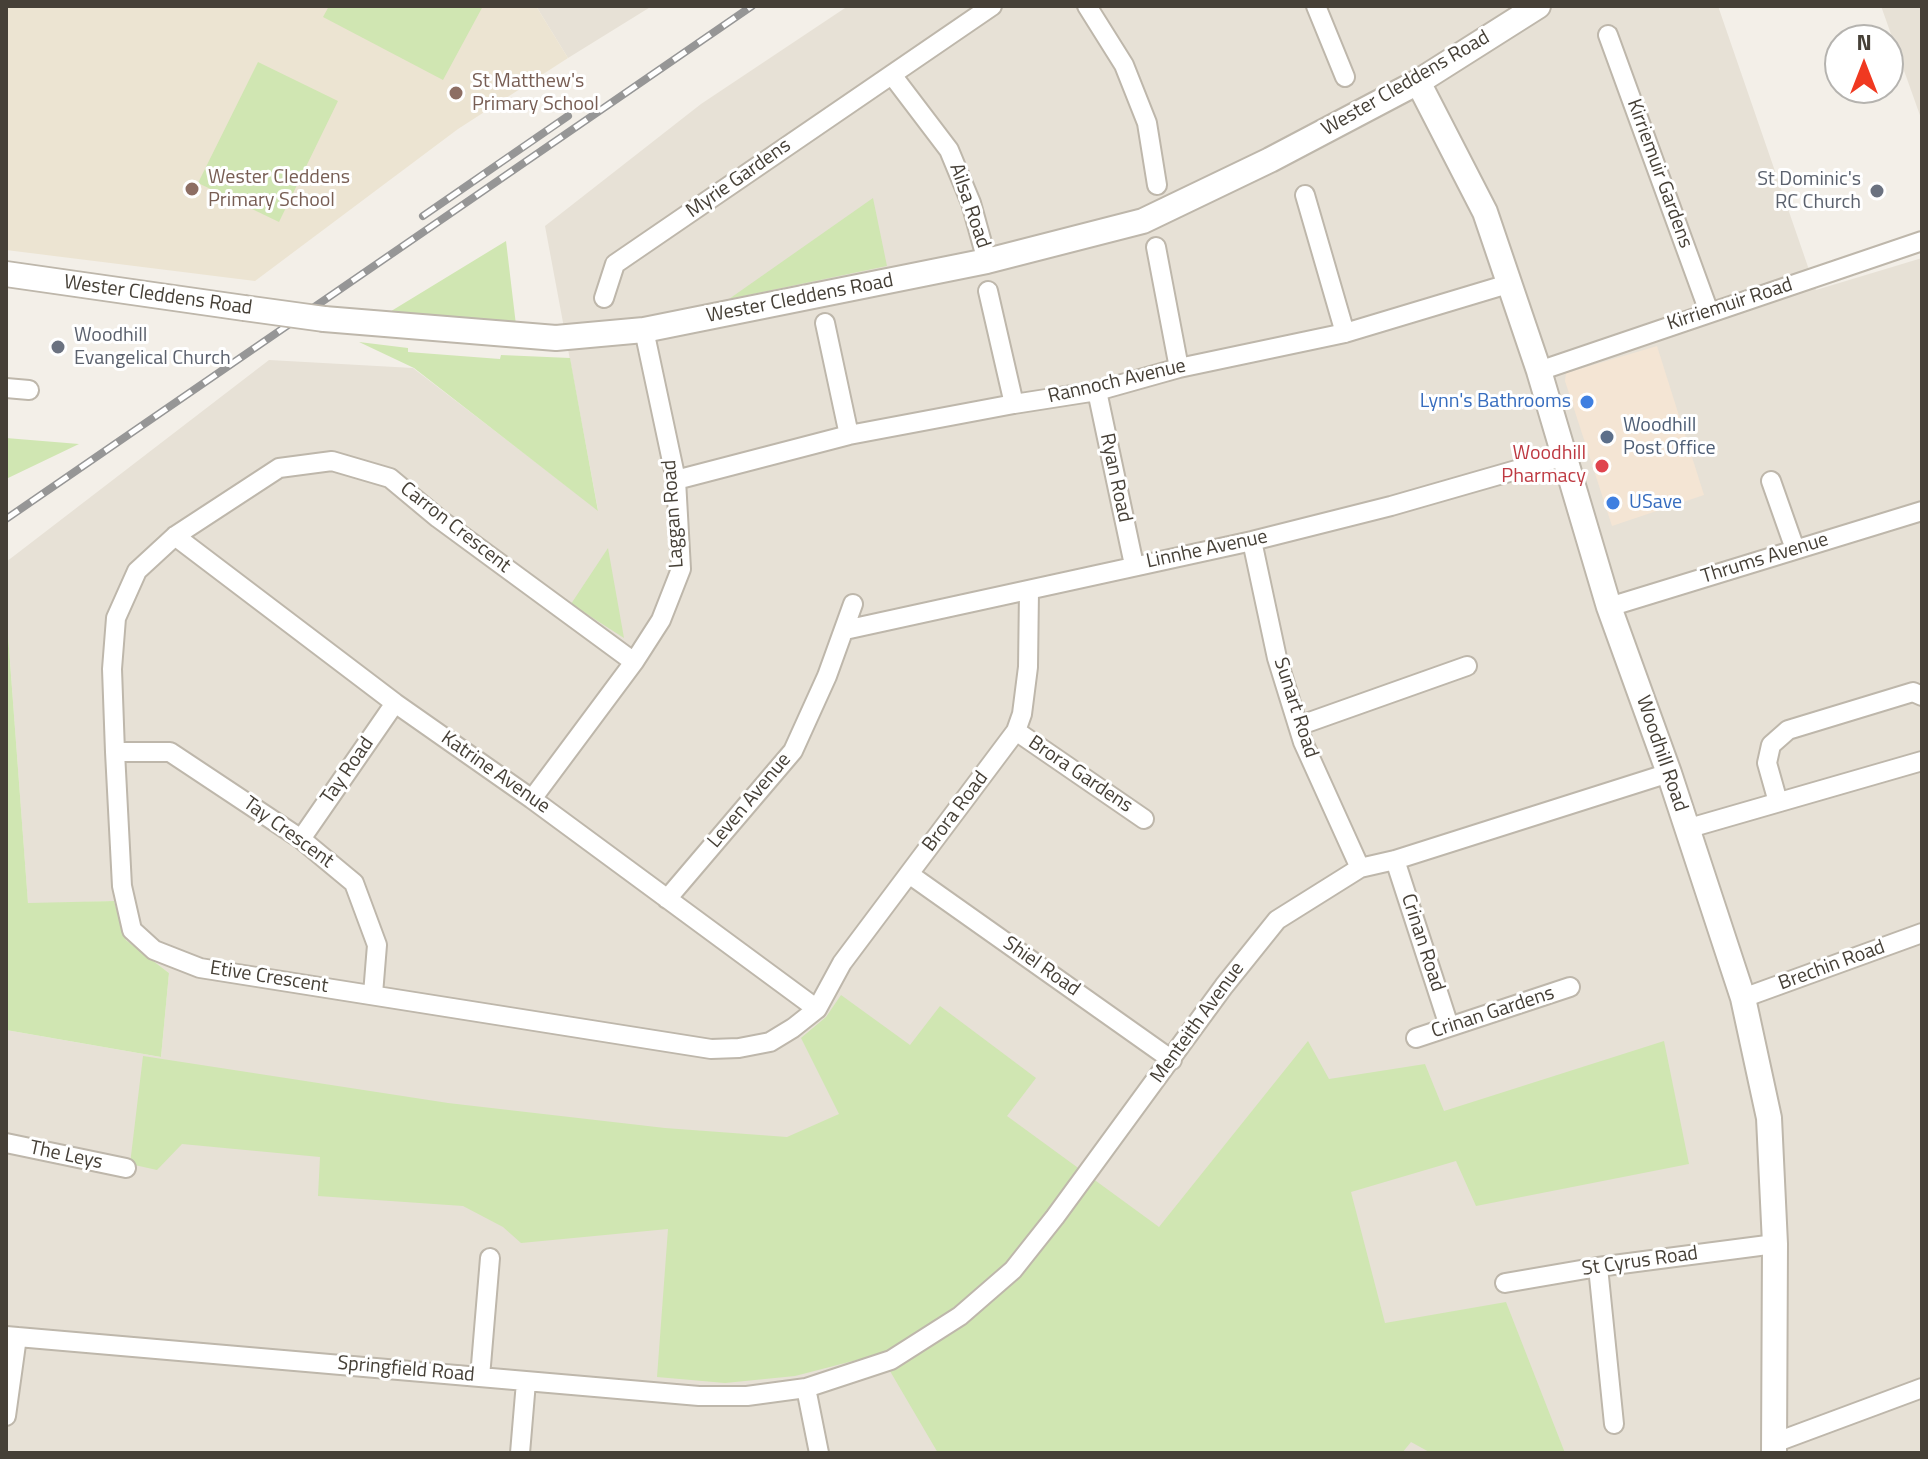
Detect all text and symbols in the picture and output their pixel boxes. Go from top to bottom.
north arrow [1824,24,1904,104]
text: N [1856,25,1872,59]
street label: Wester Cleddens Road [1318,26,1494,142]
place label: St Matthew's Primary School [472,70,599,117]
marker: St Matthew's Primary School [447,84,465,102]
street label: Kirriemuir Gardens [1621,96,1697,252]
street label: Myrie Gardens [682,134,796,224]
street label: Ailsa Road [943,161,995,251]
place label: Wester Cleddens Primary School [208,166,350,213]
place label: St Dominic's RC Church [1757,168,1861,215]
marker: Wester Cleddens Primary School [183,180,201,198]
marker: St Dominic's RC Church [1868,182,1886,200]
street label: Wester Cleddens Road [705,269,895,329]
street label: Wester Cleddens Road [62,271,254,321]
street label: Kirriemuir Road [1664,273,1796,337]
place label: Woodhill Evangelical Church [74,324,231,371]
marker: Woodhill Evangelical Church [49,338,67,356]
street label: Rannoch Avenue [1046,354,1188,410]
place label: Lynn's Bathrooms [1420,390,1571,414]
marker: Lynn's Bathrooms [1578,393,1596,411]
place label: Woodhill Post Office [1623,414,1716,461]
marker: Woodhill Post Office [1598,428,1616,446]
street label: Ryan Road [1094,431,1136,525]
place label: Woodhill Pharmacy [1501,442,1586,489]
marker: Woodhill Pharmacy [1593,457,1611,475]
street label: Laggan Road [658,459,690,569]
street label: Carron Crescent [395,477,515,579]
place label: USave [1629,491,1682,515]
marker: USave [1604,494,1622,512]
street label: Linnhe Avenue [1144,525,1270,575]
street label: Thrums Avenue [1698,528,1832,590]
street label: Sunart Road [1268,655,1322,761]
street label: Woodhill Road [1630,693,1692,815]
street label: Katrine Avenue [436,727,554,819]
street label: Brora Gardens [1023,731,1137,819]
street label: Tay Road [316,733,380,809]
street label: Leven Avenue [703,749,797,853]
street label: Brora Road [918,767,994,857]
street label: Tay Crescent [238,792,338,874]
street label: Crinan Road [1395,891,1449,995]
street label: Shiel Road [998,932,1084,1002]
street label: Brechin Road [1776,936,1888,996]
street label: Etive Crescent [208,957,330,999]
street label: Menteith Avenue [1146,958,1250,1088]
street label: Crinan Gardens [1429,982,1557,1044]
street label: The Leys [27,1137,105,1175]
street label: St Cyrus Road [1580,1242,1700,1282]
street label: Springfield Road [336,1352,476,1388]

